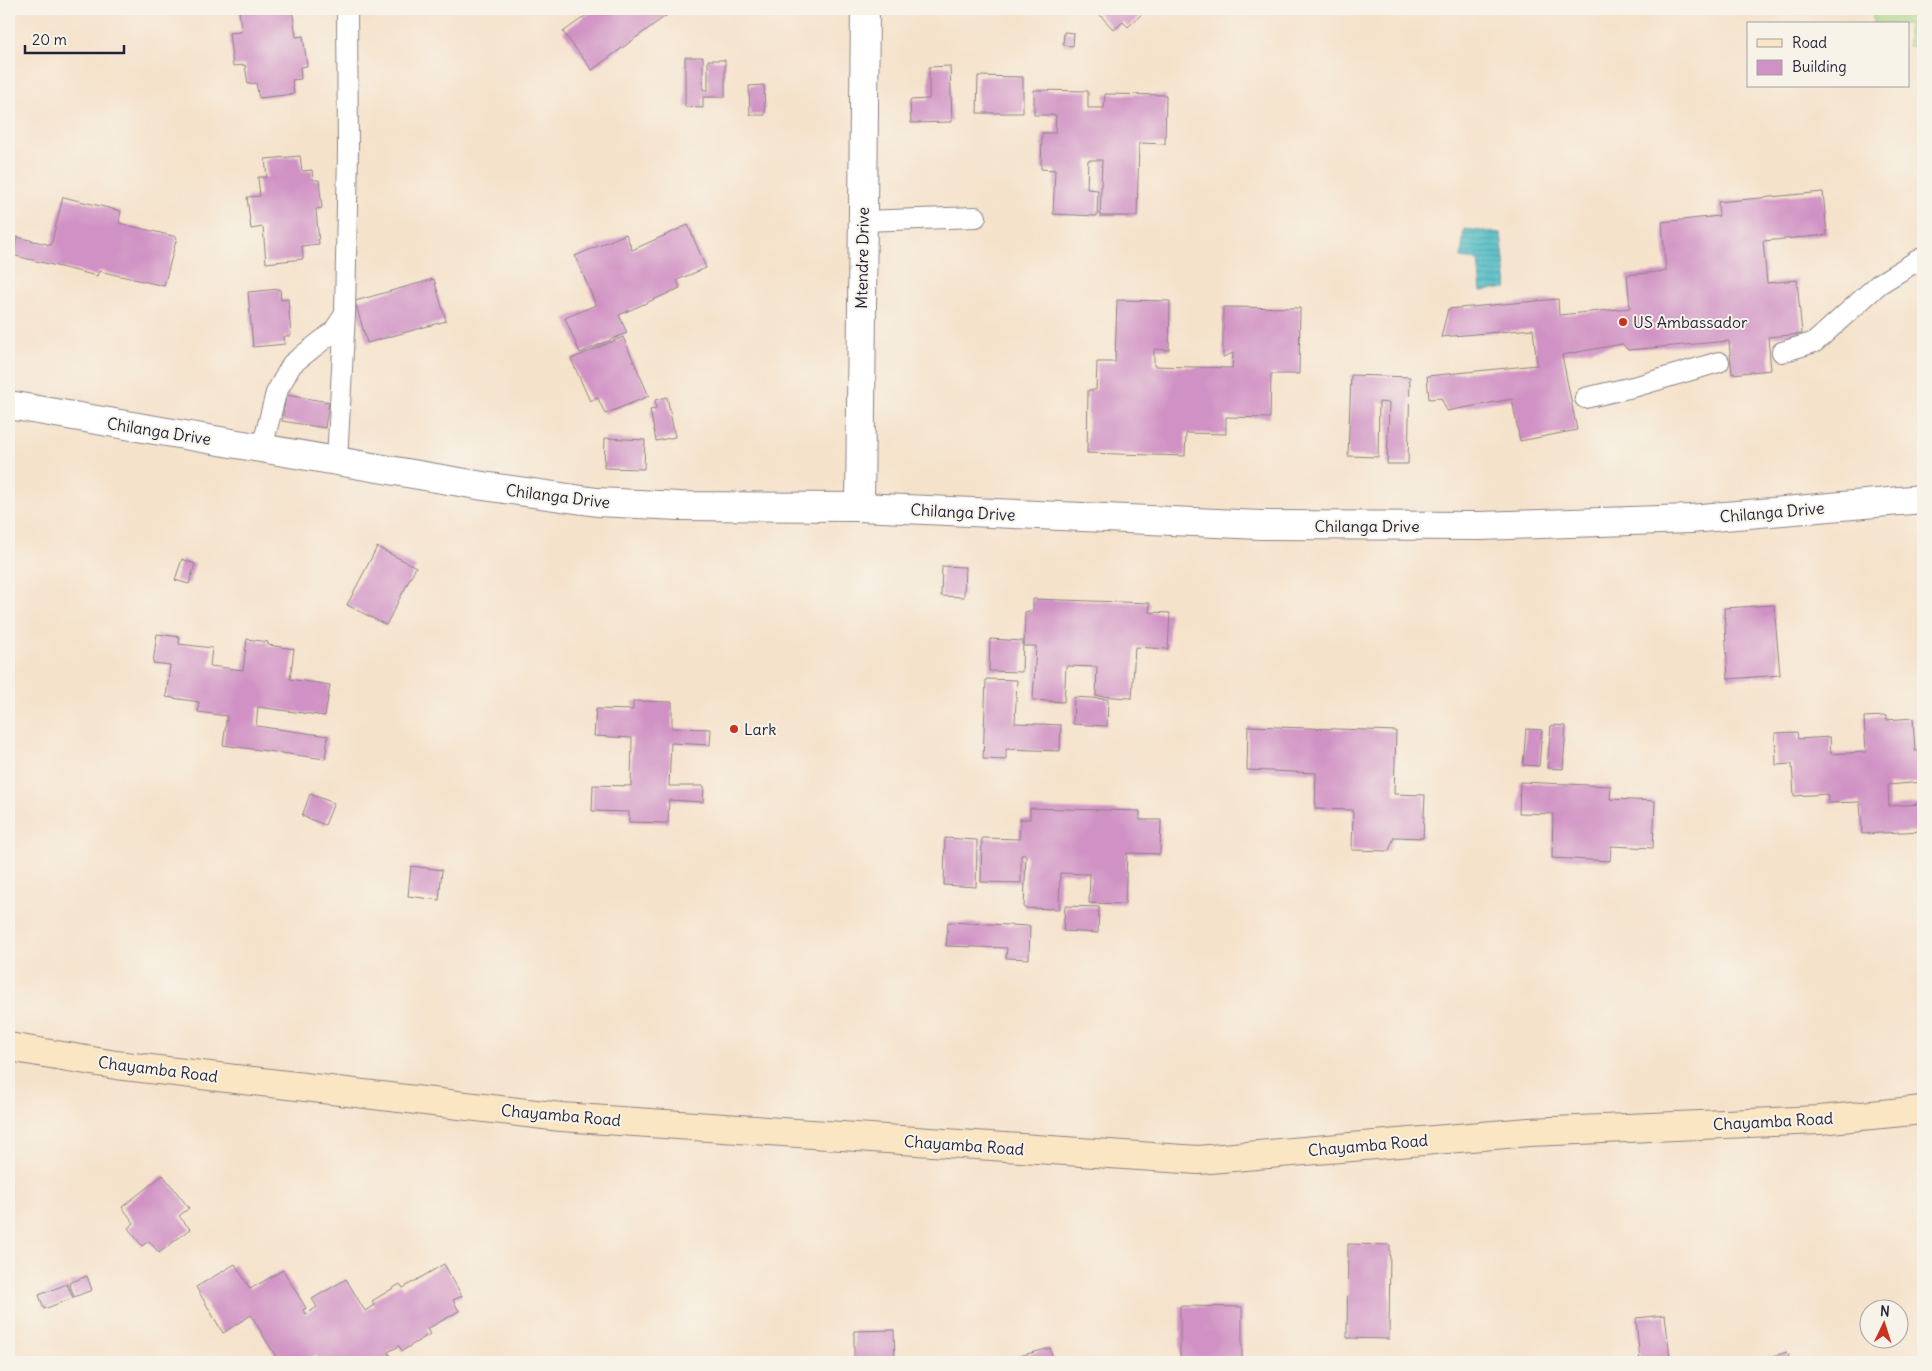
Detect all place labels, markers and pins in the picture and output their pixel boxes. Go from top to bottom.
place label: US Ambassador [1633,312,1748,332]
marker: US Ambassador [1617,316,1629,328]
place label: Lark [744,719,776,739]
marker: Lark [728,723,740,735]

